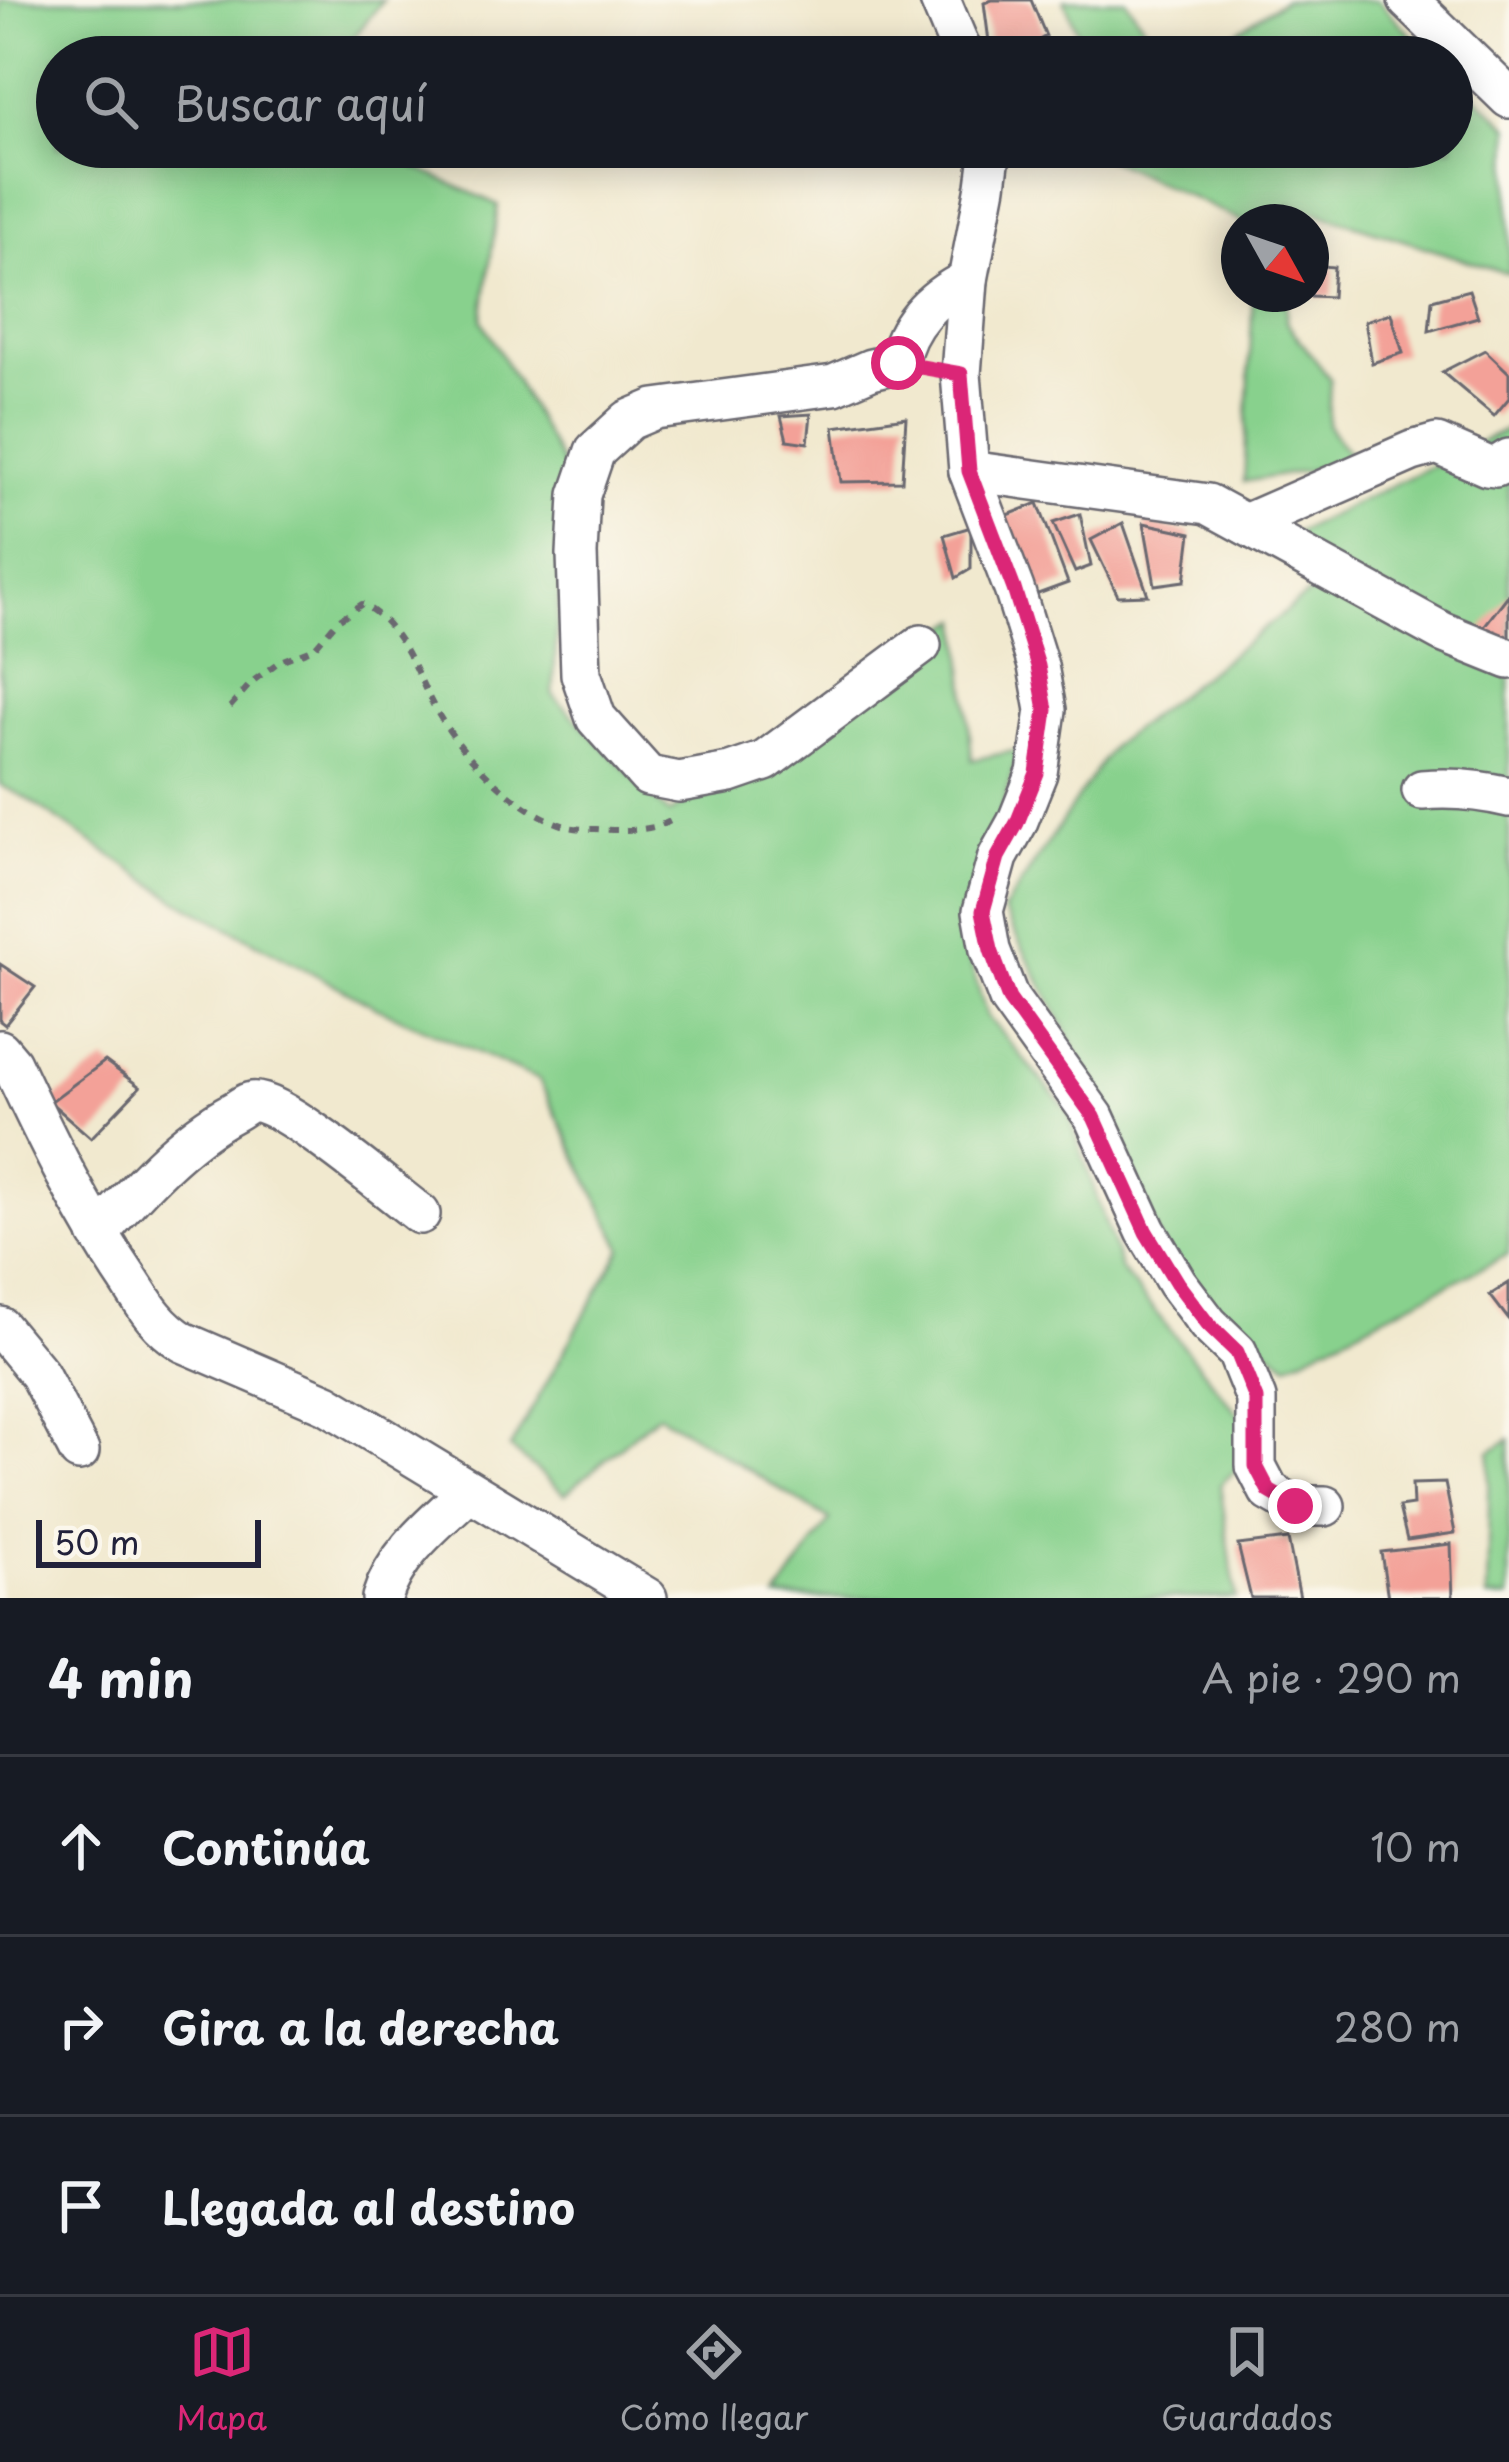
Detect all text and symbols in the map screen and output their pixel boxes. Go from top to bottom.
search box [36,36,1473,168]
text: Buscar aquí [174,68,427,136]
icon: search [78,69,144,135]
north arrow [1221,204,1329,312]
route start [871,336,925,390]
route end [1268,1479,1322,1533]
scale bar [36,1514,261,1567]
text: 50 m [54,1516,140,1566]
text: 4 min [48,1638,193,1715]
text: A pie · 290 m [1202,1647,1461,1706]
text: Continúa [162,1812,370,1880]
icon: ahead [48,1813,114,1879]
text: 10 m [1370,1816,1461,1875]
text: Gira a la derecha [162,1992,559,2060]
icon: right [48,1993,114,2059]
text: 280 m [1334,1996,1461,2055]
text: Llegada al destino [162,2172,575,2240]
icon: arrive [48,2173,114,2239]
tab: Mapa [176,2319,267,2441]
tab: Cómo llegar [620,2319,808,2441]
tab: Guardados [1161,2319,1333,2441]

